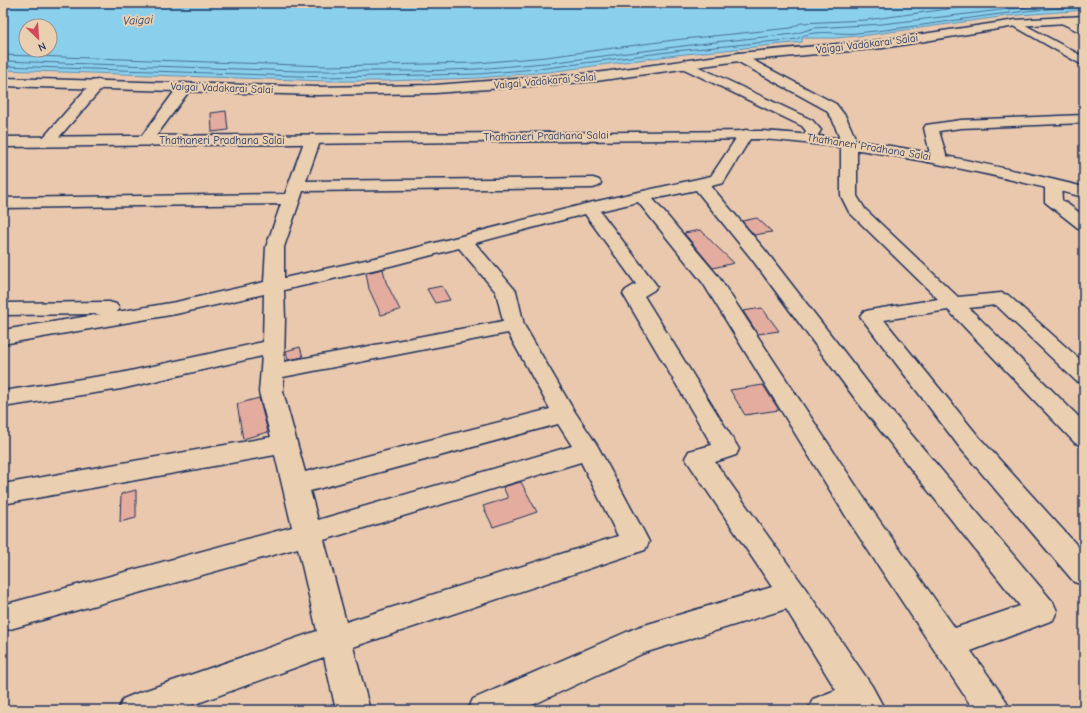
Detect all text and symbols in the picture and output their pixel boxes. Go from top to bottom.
water label: Vaigai [123,12,154,28]
north arrow [18,18,58,58]
street label: Vaigai Vadakarai Salai [815,31,919,57]
text: N [36,39,48,54]
street label: Vaigai Vadakarai Salai [493,70,597,92]
street label: Vaigai Vadakarai Salai [170,80,274,96]
street label: Thathaneri Pradhana Salai [483,128,609,144]
street label: Thathaneri Pradhana Salai [806,131,932,163]
street label: Thathaneri Pradhana Salai [159,134,285,147]

